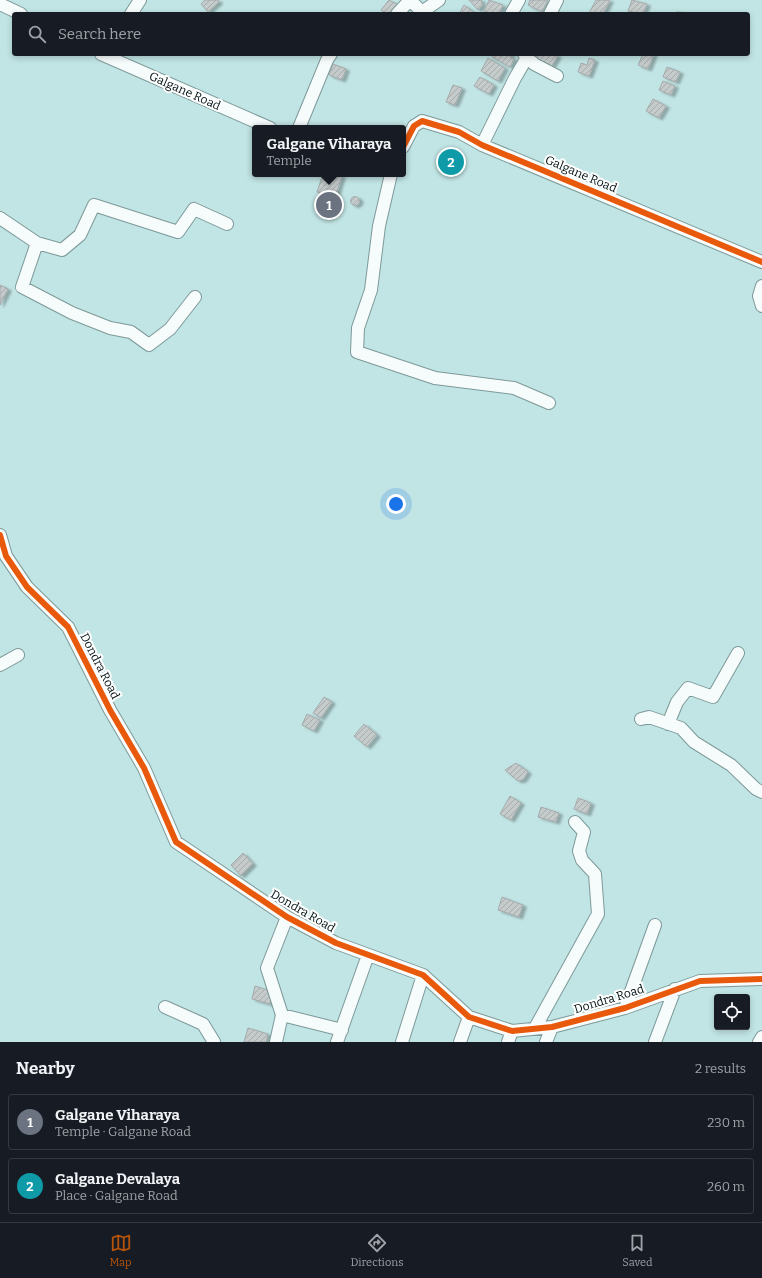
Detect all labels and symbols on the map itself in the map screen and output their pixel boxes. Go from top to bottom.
street label: Galgane Road [147,69,223,113]
pin: 2 [438,147,464,177]
street label: Galgane Road [543,153,619,195]
pin: 1 [316,190,342,220]
your location [386,494,406,514]
street label: Dondra Road [77,631,123,701]
street label: Dondra Road [268,887,338,935]
street label: Dondra Road [572,982,646,1016]

